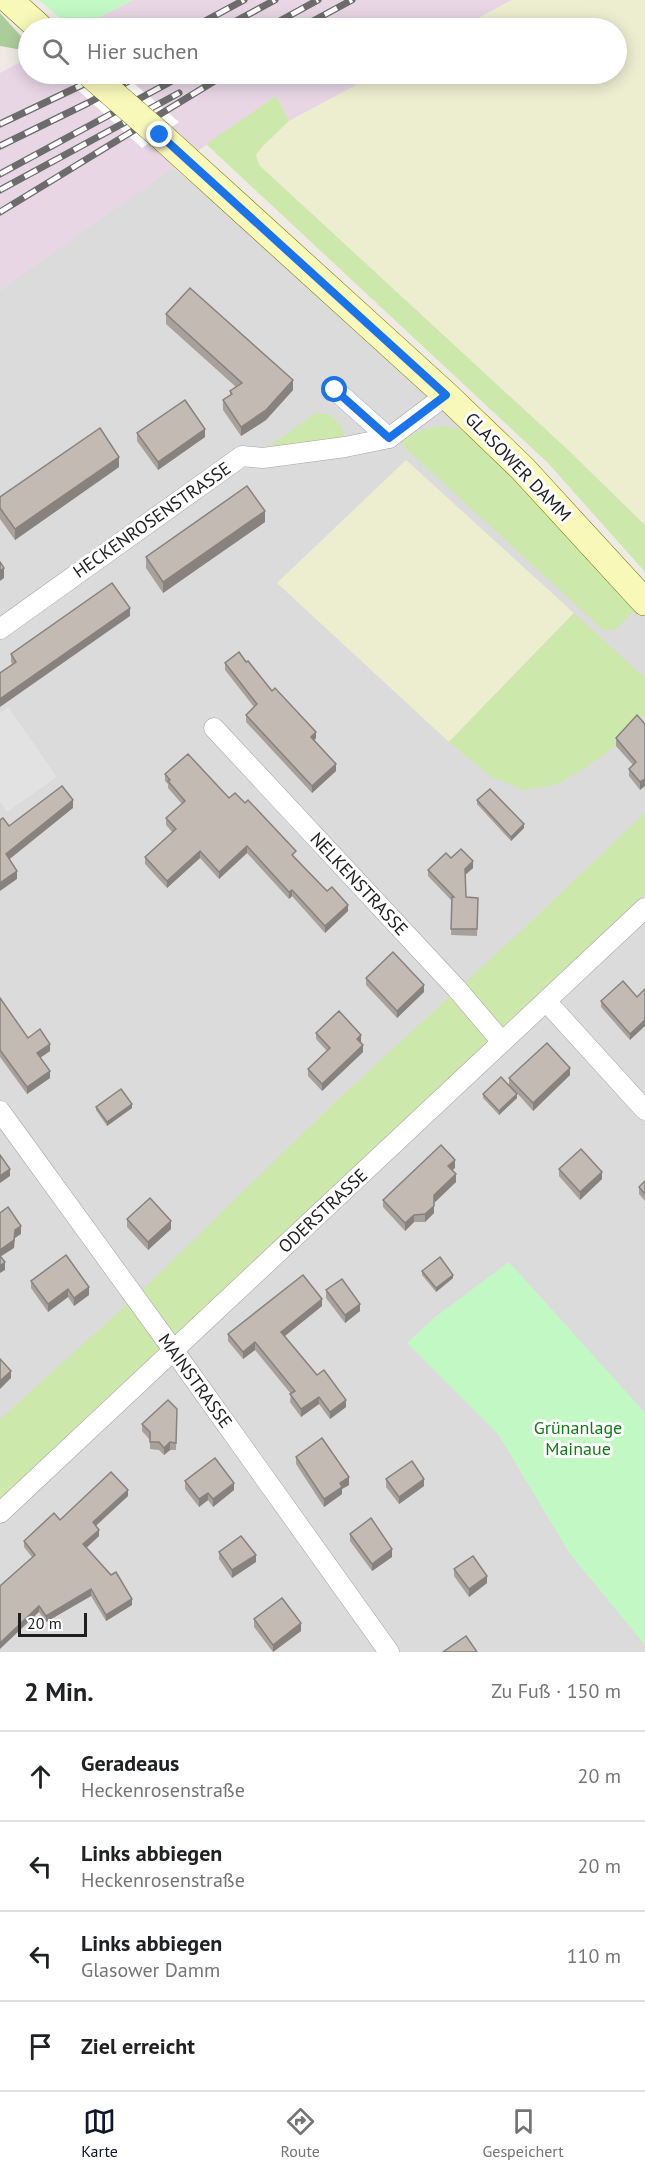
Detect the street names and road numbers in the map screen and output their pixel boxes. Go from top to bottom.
street label: GLASOWER DAMM [460,407,576,526]
street label: HECKENROSENSTRASSE [68,456,235,583]
street label: NELKENSTRASSE [306,827,413,940]
street label: ODERSTRASSE [273,1164,372,1258]
street label: MAINSTRASSE [153,1329,237,1432]

